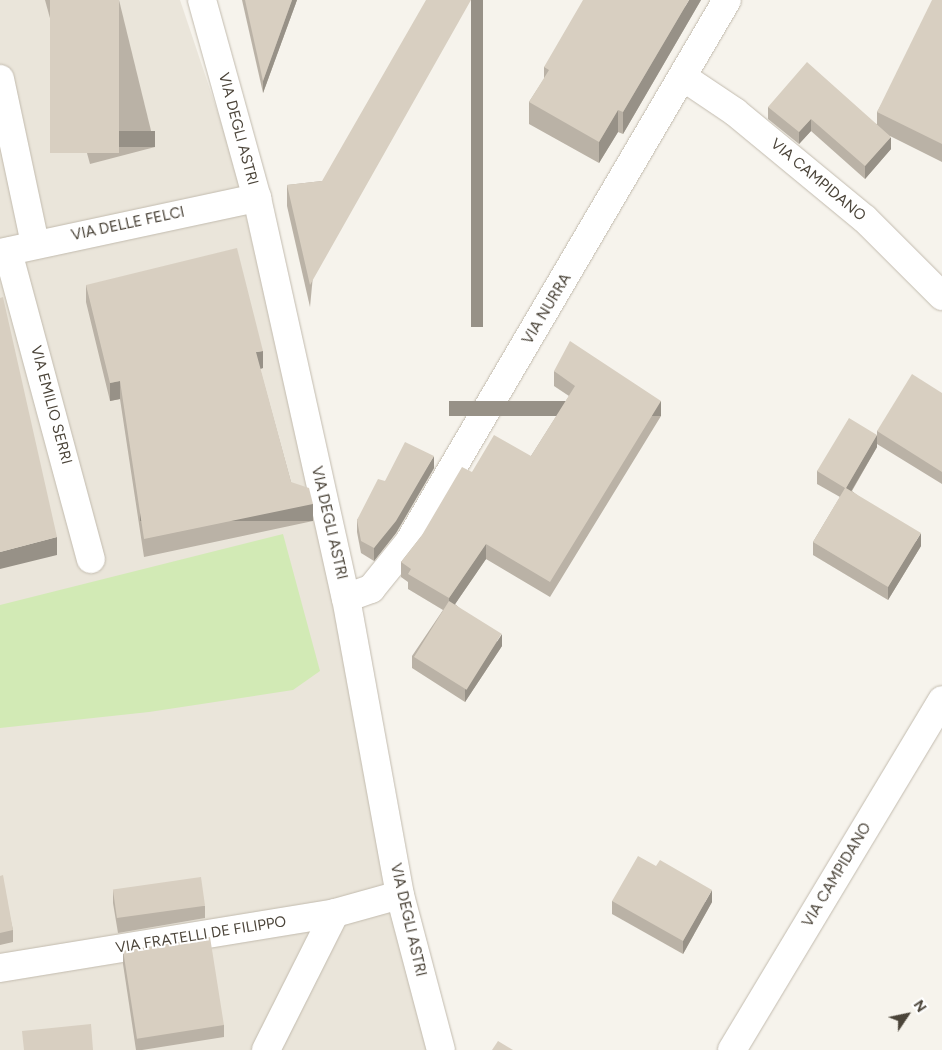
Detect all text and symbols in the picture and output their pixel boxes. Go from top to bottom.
street label: VIA DEGLI ASTRI [214,71,262,187]
street label: VIA CAMPIDANO [767,135,869,225]
street label: VIA DELLE FELCI [70,203,186,245]
street label: VIA NURRA [519,270,575,348]
street label: VIA EMILIO SERRI [27,344,75,466]
street label: VIA DEGLI ASTRI [307,465,351,581]
street label: VIA CAMPIDANO [799,820,875,930]
street label: VIA DEGLI ASTRI [386,862,430,978]
street label: VIA FRATELLI DE FILIPPO [114,913,288,957]
north arrow [882,990,932,1040]
text: N [910,997,930,1016]

